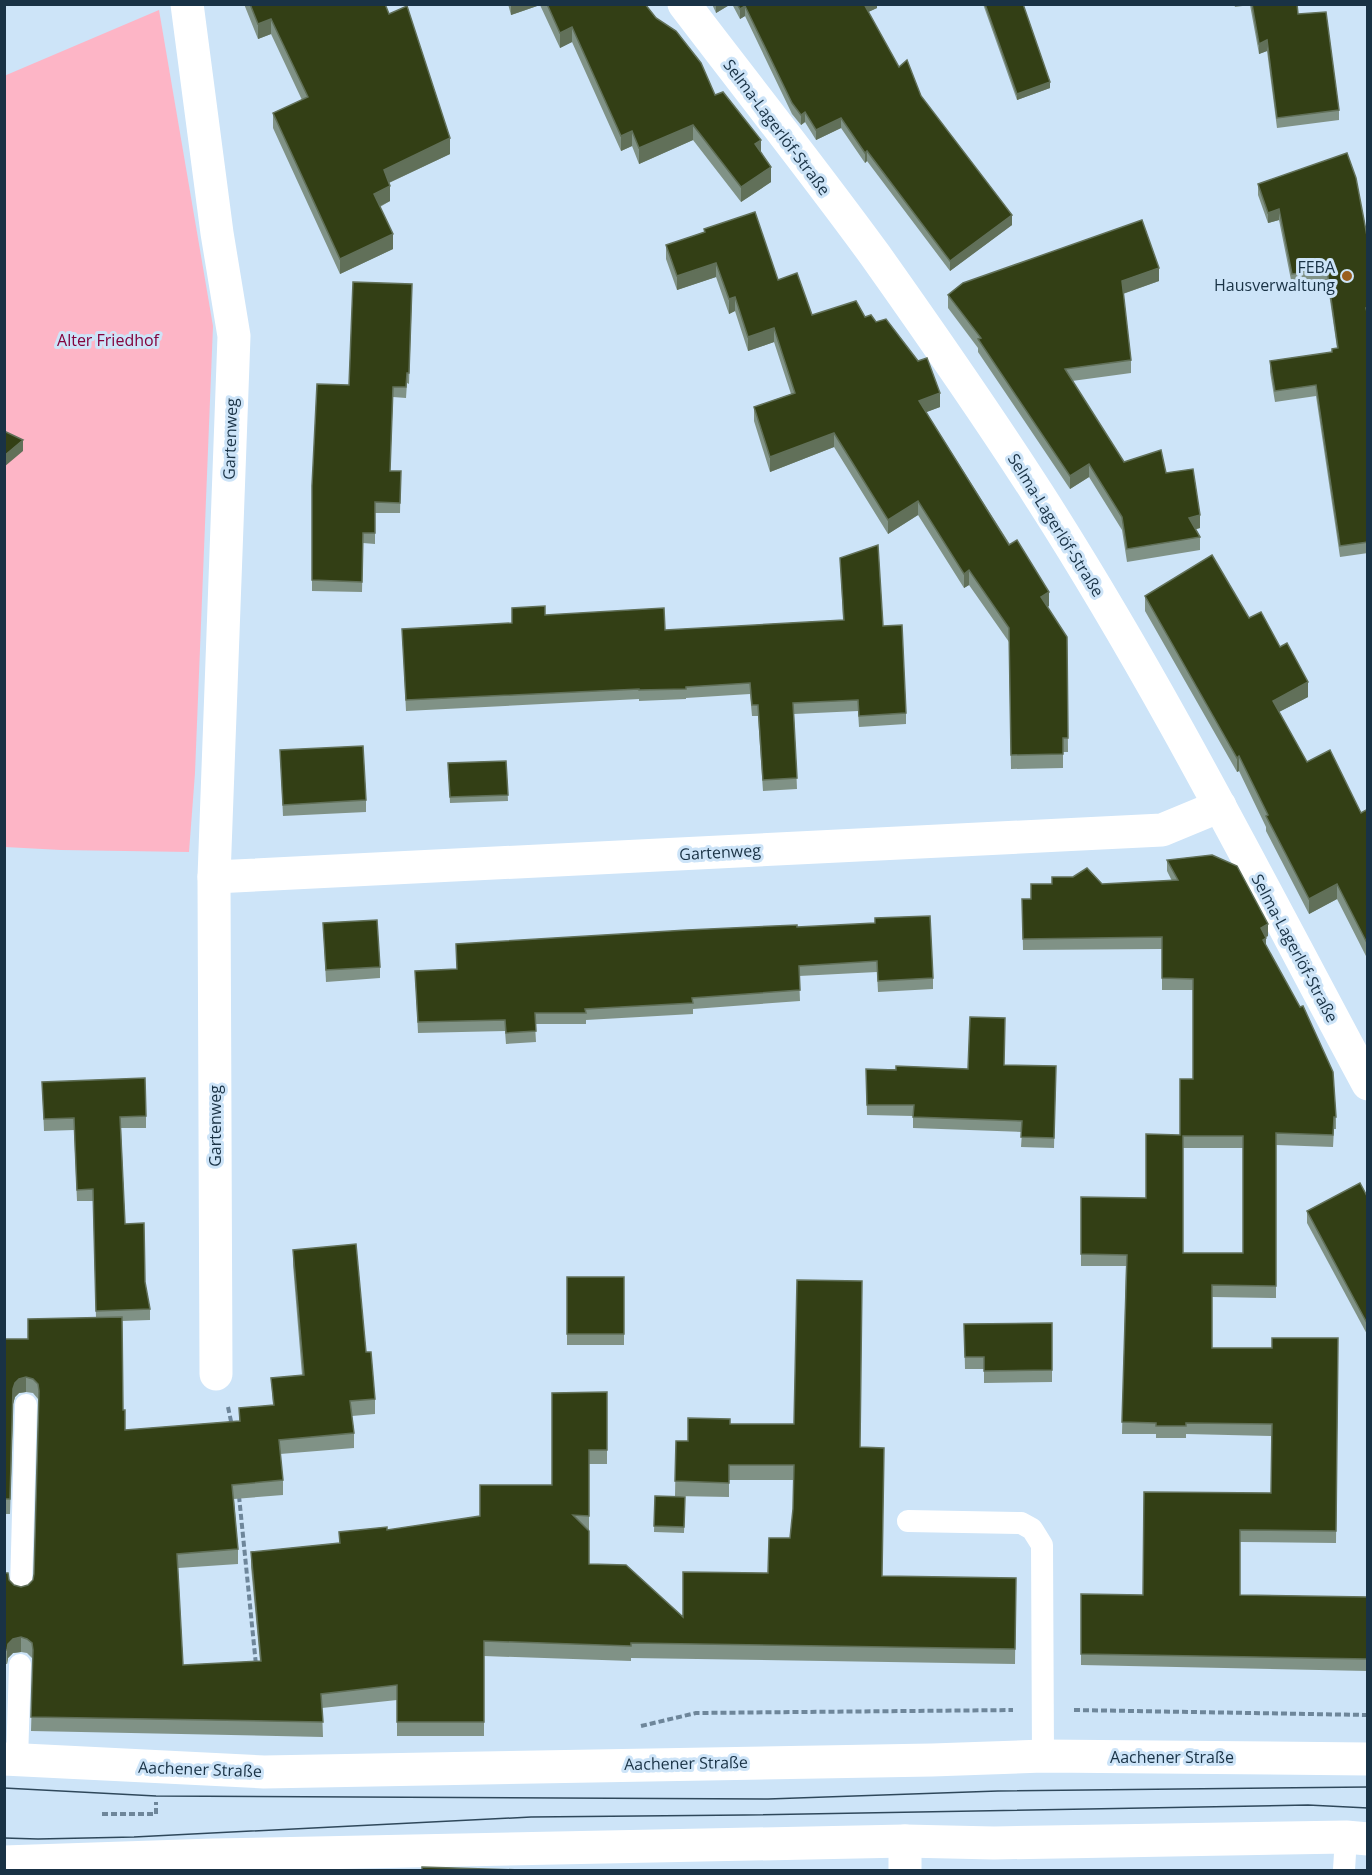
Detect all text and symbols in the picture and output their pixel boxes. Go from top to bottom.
street label: Selma-Lagerlöf-Straße [719,54,835,200]
place label: FEBA Hausverwaltung [1214,256,1336,296]
marker: FEBA Hausverwaltung [1340,269,1354,283]
park label: Alter Friedhof [57,329,161,351]
street label: Gartenweg [218,398,242,480]
street label: Selma-Lagerlöf-Straße [1003,449,1109,601]
street label: Gartenweg [679,839,762,865]
street label: Selma-Lagerlöf-Straße [1247,870,1343,1026]
street label: Gartenweg [204,1085,226,1167]
street label: Aachener Straße [1110,1746,1234,1768]
street label: Aachener Straße [624,1751,748,1775]
street label: Aachener Straße [138,1756,262,1782]

